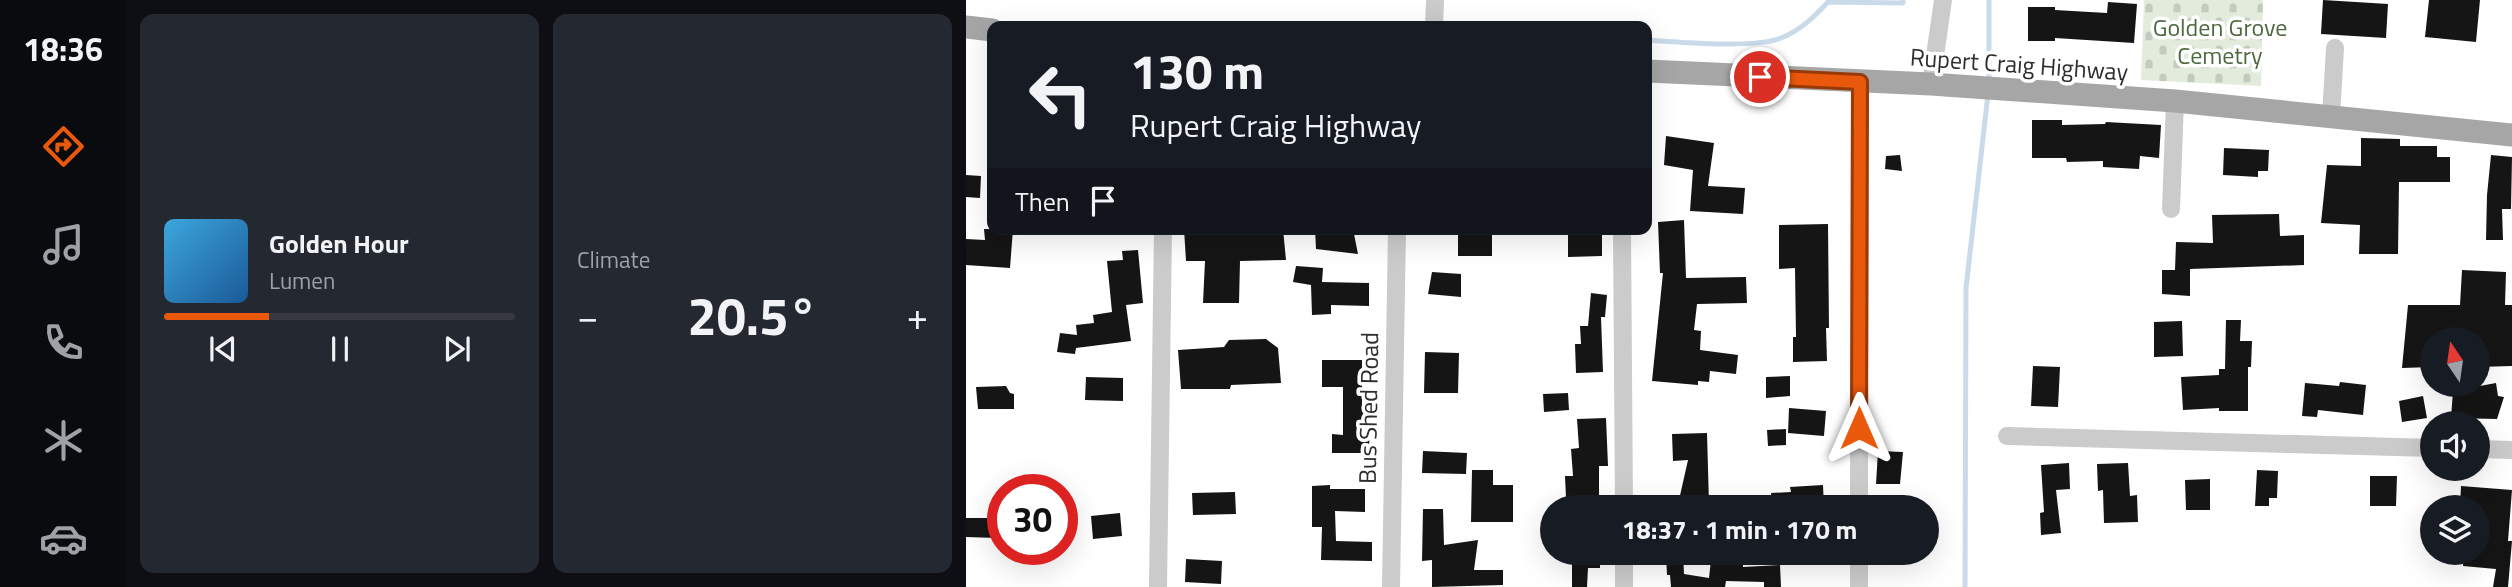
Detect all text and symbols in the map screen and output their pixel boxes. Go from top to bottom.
park label: Golden Grove Cemetry [2153,9,2287,73]
text: 18:36 [23,25,103,73]
text: 130 m [1130,33,1264,108]
street label: Rupert Craig Highway [1909,38,2130,90]
pin [1730,47,1790,107]
icon: left [1015,49,1106,140]
icon: arrive [1741,58,1779,96]
text: Rupert Craig Highway [1130,101,1422,149]
icon: directions [39,122,88,171]
text: Then [1015,182,1070,221]
icon: arrive [1084,182,1122,220]
icon: music [39,220,88,269]
text: Golden Hour [269,224,409,263]
text: Climate [577,242,650,277]
text: Lumen [269,263,335,298]
text: 20.5° [688,276,817,355]
text: − [577,287,598,345]
text: + [907,287,928,345]
icon: phone [39,318,88,367]
north arrow [2420,327,2490,397]
map controls [2420,327,2490,565]
icon: previous [204,330,242,368]
icon: pause [321,330,359,368]
icon: next [438,330,476,368]
street label: Bus Shed Road [1349,332,1387,484]
position arrow [1822,391,1896,465]
button: sound [2420,411,2490,481]
icon: climate [39,416,88,465]
speed limit sign: 30 [987,474,1078,565]
button: layers [2420,495,2490,565]
text: 18:37 · 1 min · 170 m [1622,510,1857,549]
icon: car [39,514,88,563]

